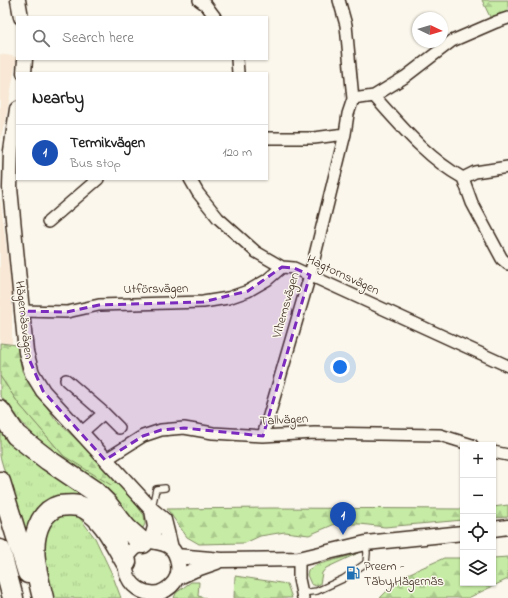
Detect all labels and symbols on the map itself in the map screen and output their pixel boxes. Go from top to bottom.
north arrow [412,12,448,48]
street label: Hagtornsvägen [303,250,382,301]
street label: Vihemsvägen [267,270,305,341]
street label: Utförsvägen [123,279,189,300]
street label: Hägernäsvägen [9,280,38,361]
your location [330,357,350,377]
street label: Tallvägen [259,409,309,432]
pin: 1 [330,502,356,535]
place label: Preem - Täby,Hägernäs [364,557,444,592]
fuel station icon: Preem - Täby,Hägernäs [345,565,361,581]

